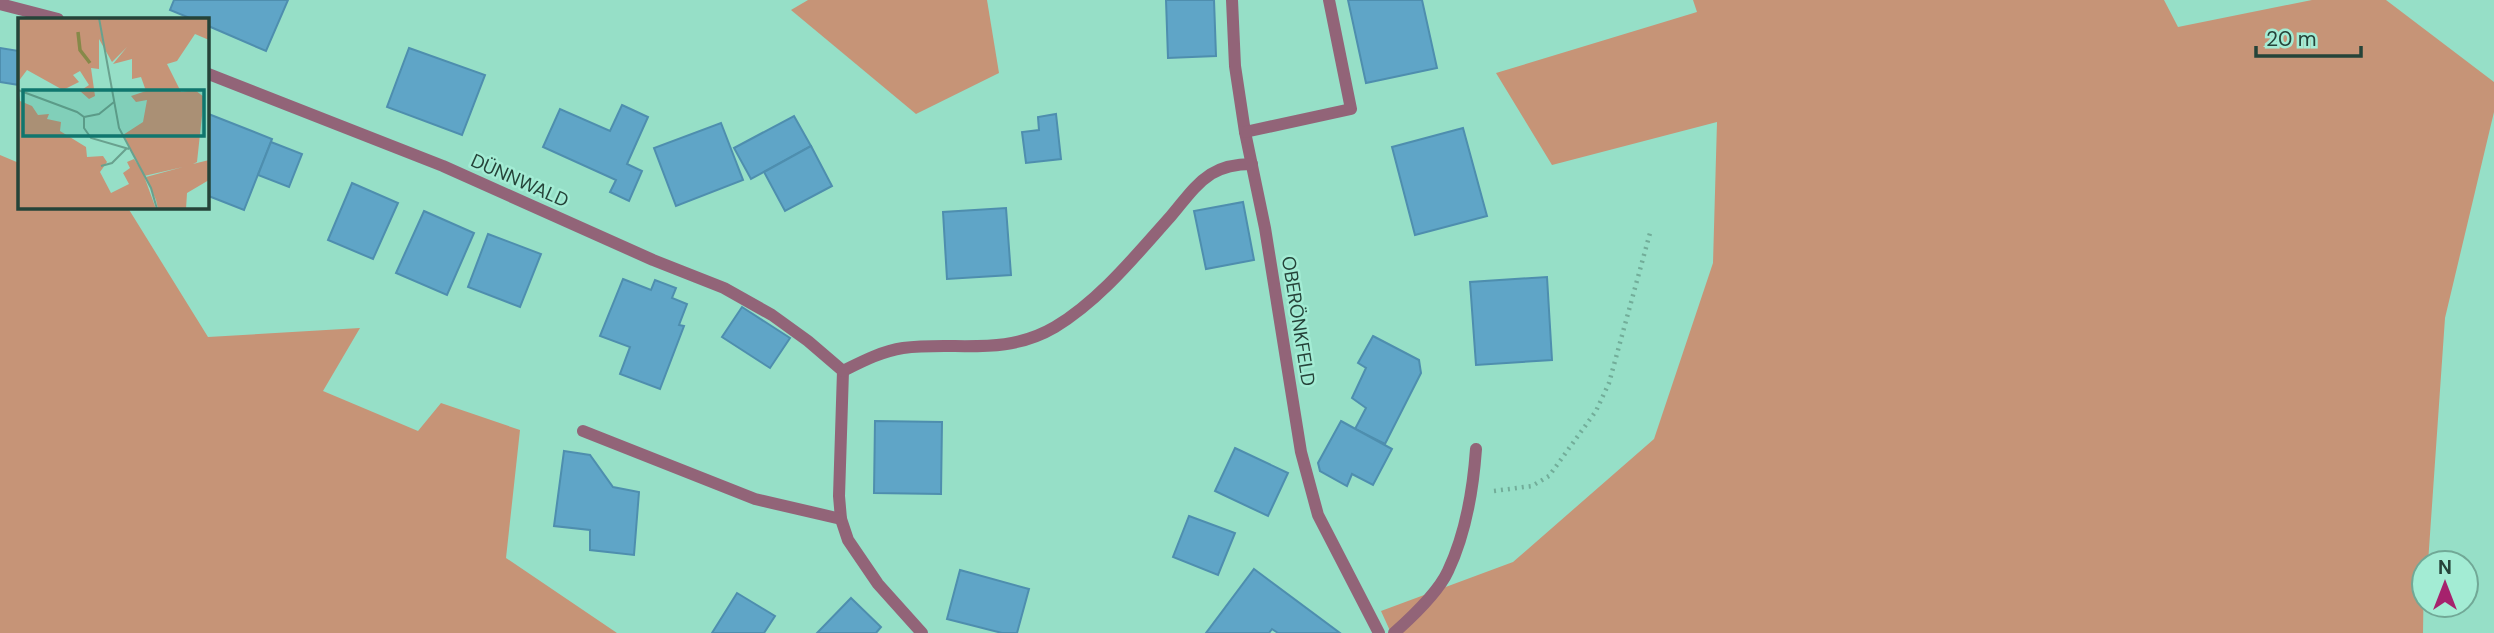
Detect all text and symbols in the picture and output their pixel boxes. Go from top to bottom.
scale bar [2256,14,2361,58]
inset map [18,18,208,208]
text: 20 m [2266,25,2317,53]
street label: DÜNNWALD [467,148,573,213]
street label: OBERÖNKFELD [1276,254,1321,388]
north arrow [2410,549,2480,619]
text: N [2438,555,2452,580]

